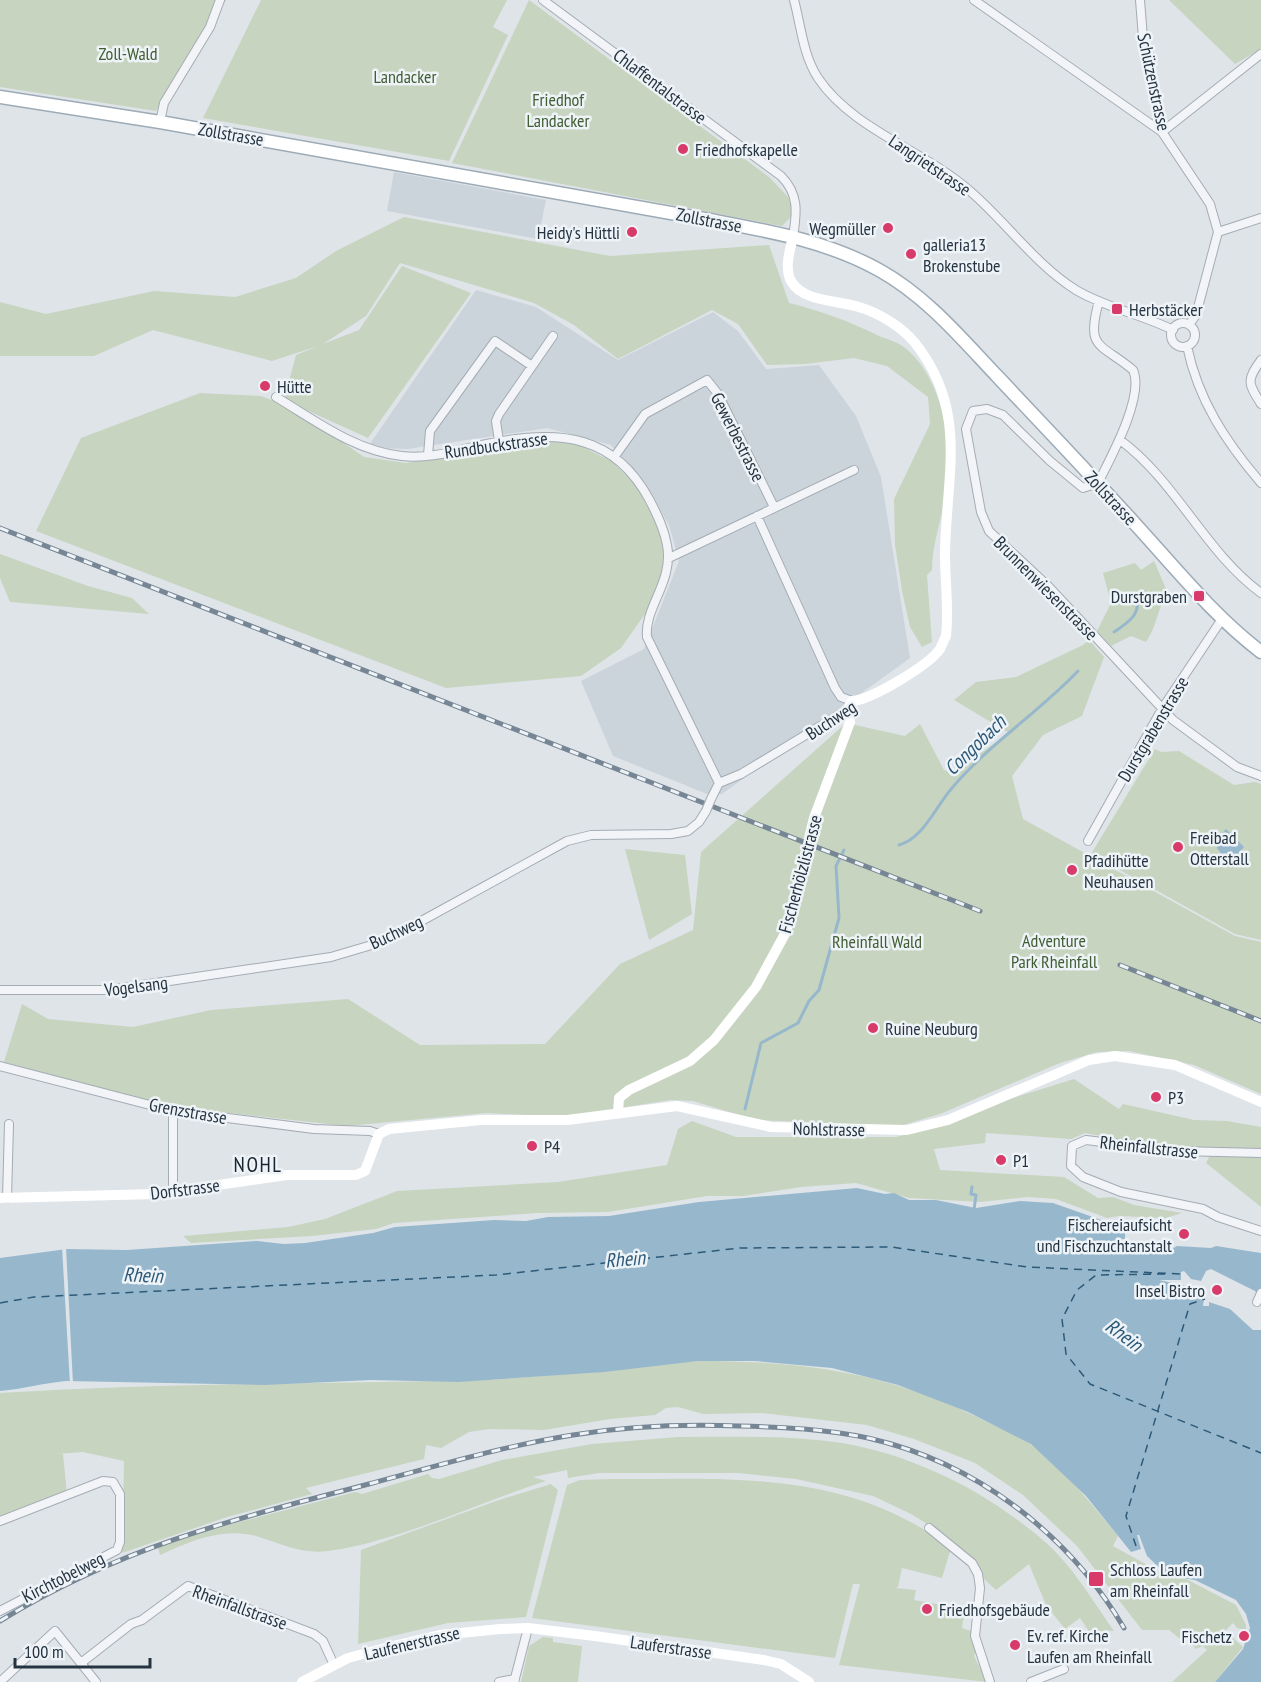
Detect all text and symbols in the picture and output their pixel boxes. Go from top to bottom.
street label: Schützenstrasse [1132,31,1176,133]
park label: Zoll-Wald [98,42,158,65]
street label: Chlaffentalstrasse [609,43,711,129]
park label: Landacker [374,65,437,88]
park label: Friedhof Landacker [527,88,590,132]
street label: Zollstrasse [196,117,266,151]
street label: Langrietstrasse [885,129,975,201]
place label: Friedhofskapelle [695,138,798,161]
marker: Friedhofskapelle [676,142,690,156]
street label: Zollstrasse [674,202,744,238]
place label: Wegmüller [809,217,876,240]
place label: Heidy's Hüttli [537,221,620,244]
marker: Wegmüller [881,221,895,235]
marker: Heidy's Hüttli [625,225,639,239]
place label: galleria13 Brokenstube [923,233,1000,277]
marker: galleria13 Brokenstube [904,247,918,261]
place label: Herbstäcker [1129,298,1203,321]
marker: Herbstäcker [1110,302,1124,316]
place label: Hütte [277,375,312,398]
marker: Hütte [258,379,272,393]
street label: Gewerbestrasse [706,389,770,485]
street label: Rundbuckstrasse [443,426,549,464]
street label: Zollstrasse [1080,466,1142,530]
street label: Brunnenwiesenstrasse [989,531,1103,645]
place label: Durstgraben [1111,585,1187,608]
marker: Durstgraben [1192,589,1206,603]
street label: Durstgrabenstrasse [1113,672,1193,786]
street label: Buchweg [801,695,861,745]
water label: Congobach [939,708,1012,781]
street label: Fischerhölzlistrasse [773,812,827,936]
place label: Freibad Otterstall [1190,826,1249,870]
marker: Freibad Otterstall [1171,840,1185,854]
place label: Pfadihütte Neuhausen [1084,849,1153,893]
marker: Pfadihütte Neuhausen [1065,863,1079,877]
street label: Buchweg [366,910,426,954]
park label: Adventure Park Rheinfall [1011,929,1098,973]
park label: Rheinfall Wald [832,930,922,953]
street label: Vogelsang [102,971,169,1001]
place label: Ruine Neuburg [885,1017,978,1040]
marker: Ruine Neuburg [866,1021,880,1035]
place label: P3 [1168,1086,1184,1109]
marker: P3 [1149,1090,1163,1104]
street label: Grenzstrasse [147,1093,229,1129]
street label: Nohlstrasse [793,1117,865,1141]
street label: Rheinfallstrasse [1099,1130,1199,1164]
place label: P4 [544,1135,560,1158]
marker: P4 [525,1139,539,1153]
place label: P1 [1013,1149,1029,1172]
district label: NOHL [234,1151,282,1178]
marker: P1 [994,1153,1008,1167]
street label: Dorfstrasse [149,1173,221,1205]
place label: Fischereiaufsicht und Fischzuchtanstalt [1037,1213,1172,1257]
marker: Fischereiaufsicht und Fischzuchtanstalt [1177,1227,1191,1241]
water label: Rhein [604,1244,647,1274]
water label: Rhein [123,1261,165,1289]
place label: Insel Bistro [1135,1279,1205,1302]
marker: Insel Bistro [1210,1283,1224,1297]
water label: Rhein [1100,1313,1149,1358]
street label: Kirchtobelweg [18,1546,108,1608]
place label: Schloss Laufen am Rheinfall [1110,1558,1202,1602]
marker: Schloss Laufen am Rheinfall [1087,1570,1105,1588]
street label: Rheinfallstrasse [190,1579,290,1635]
place label: Friedhofsgebäude [939,1598,1050,1621]
marker: Friedhofsgebäude [920,1602,934,1616]
street label: Laufenerstrasse [362,1621,462,1665]
place label: Ev. ref. Kirche Laufen am Rheinfall [1027,1624,1152,1668]
place label: Fischetz [1181,1625,1232,1648]
marker: Fischetz [1237,1629,1251,1643]
street label: Lauferstrasse [629,1630,713,1664]
scale bar [15,1631,150,1669]
marker: Ev. ref. Kirche Laufen am Rheinfall [1008,1638,1022,1652]
text: 100 m [24,1640,64,1663]

